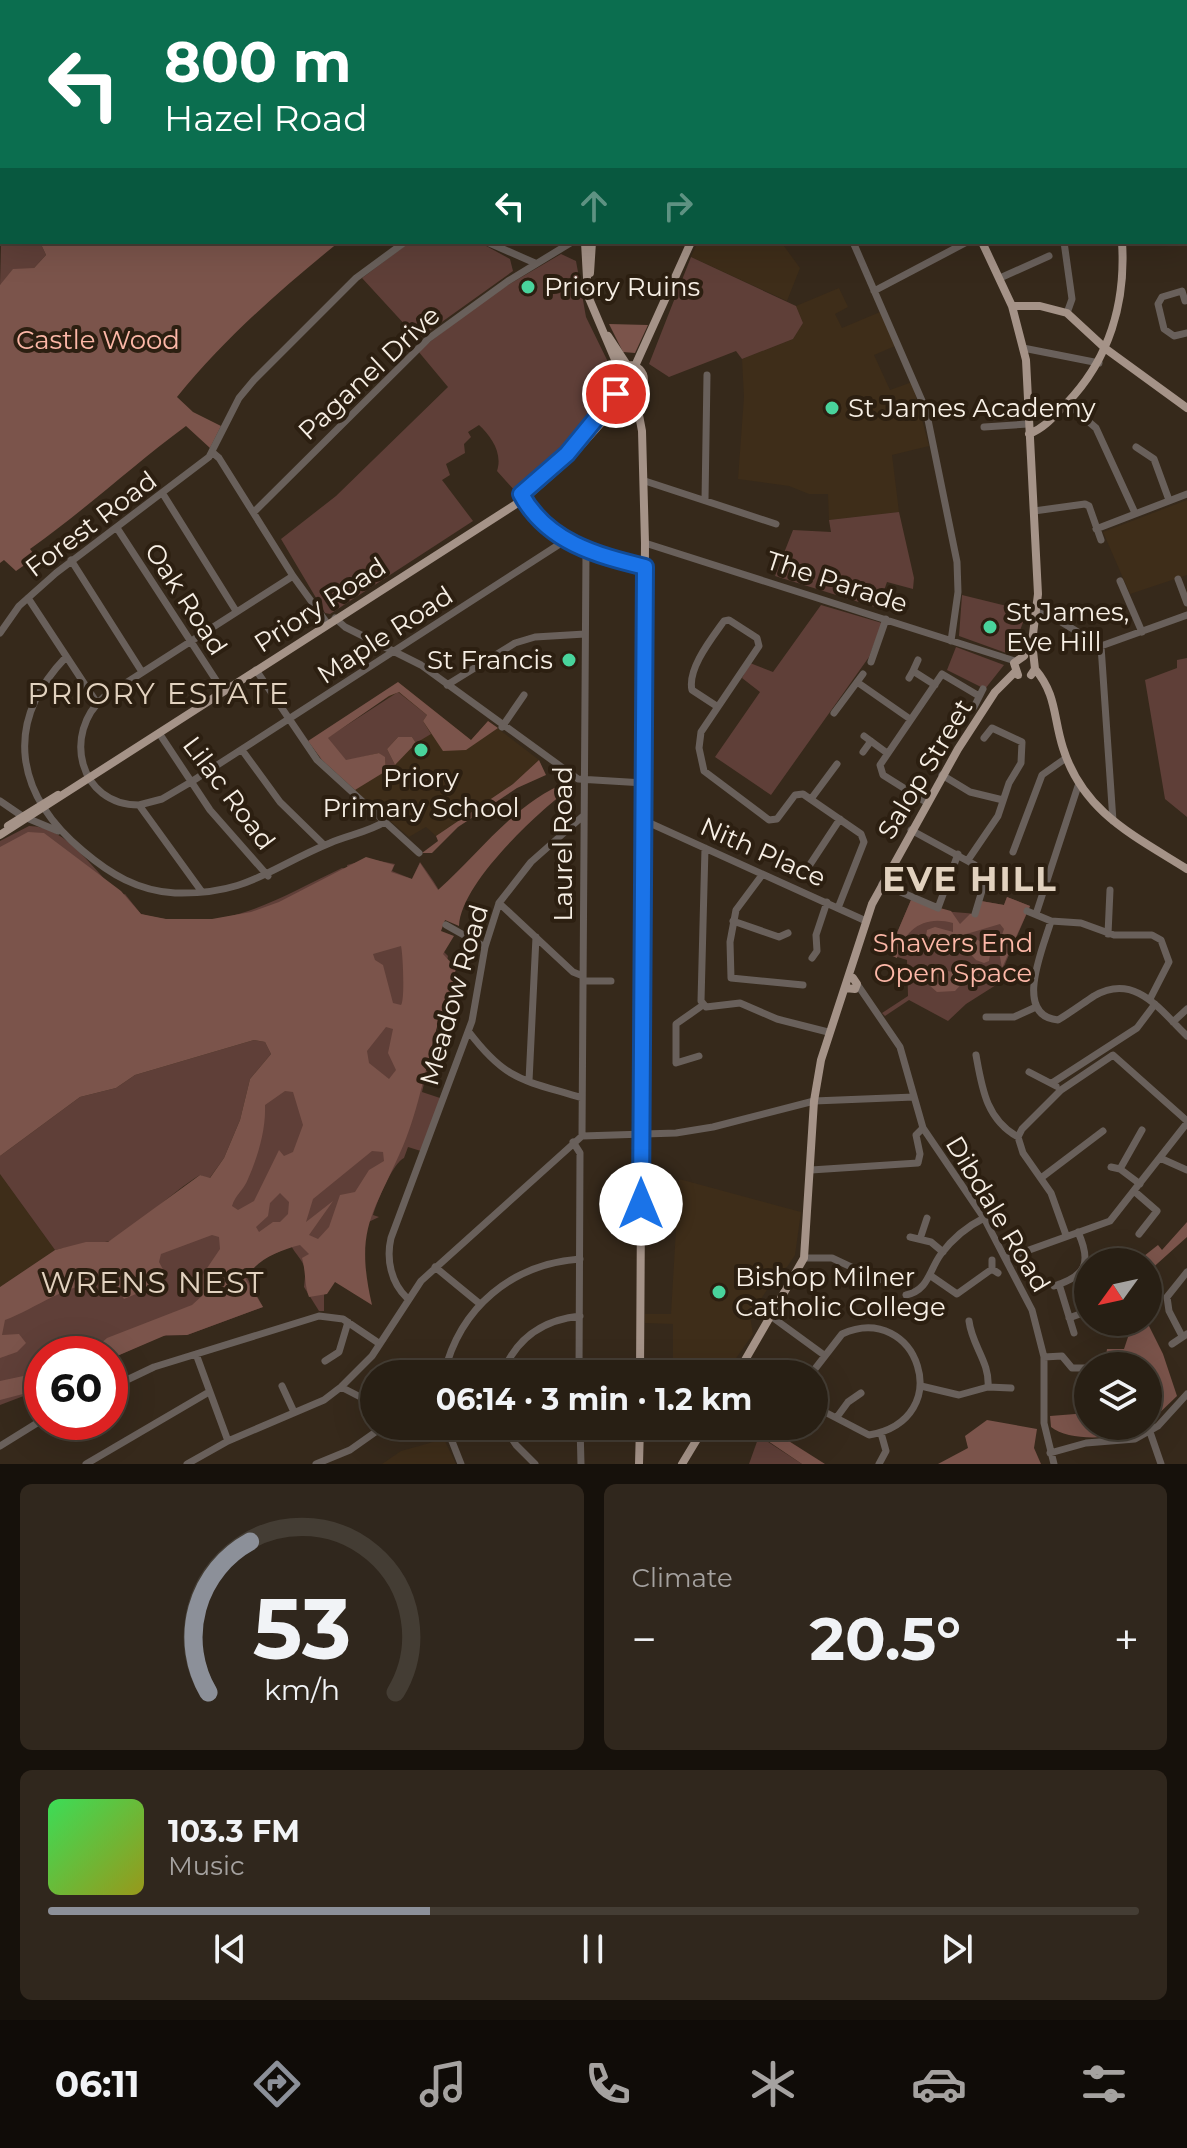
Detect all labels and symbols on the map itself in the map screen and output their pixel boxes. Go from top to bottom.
place label: Priory Ruins [544,271,700,303]
marker: Priory Ruins [519,278,537,296]
street label: Paganel Drive [292,299,446,447]
park label: Castle Wood [16,324,180,356]
pin [582,360,650,428]
place label: St James Academy [848,392,1096,424]
marker: St James Academy [823,399,841,417]
street label: Forest Road [19,464,163,584]
street label: Oak Road [138,537,234,661]
street label: The Parade [762,544,912,620]
street label: Priory Road [248,551,392,659]
street label: Maple Road [311,579,459,691]
place label: St James, Eve Hill [1006,596,1129,658]
marker: St James, Eve Hill [981,618,999,636]
place label: St Francis [427,644,553,676]
marker: St Francis [560,651,578,669]
district label: PRIORY ESTATE [27,675,291,712]
street label: Salop Street [871,693,979,845]
street label: Lilac Road [176,730,282,856]
marker: Priory Primary School [412,741,430,759]
place label: Priory Primary School [323,762,520,824]
street label: Laurel Road [547,766,579,922]
street label: Nith Place [695,810,831,894]
district label: EVE HILL [882,858,1058,900]
street label: Meadow Road [413,901,495,1089]
park label: Shavers End Open Space [873,927,1033,989]
street label: Dibdale Road [939,1130,1057,1298]
position arrow [599,1162,683,1246]
north arrow [1074,1248,1162,1336]
place label: Bishop Milner Catholic College [735,1261,946,1323]
district label: WRENS NEST [40,1264,266,1301]
marker: Bishop Milner Catholic College [710,1283,728,1301]
speed limit sign: 60 [24,1336,128,1440]

